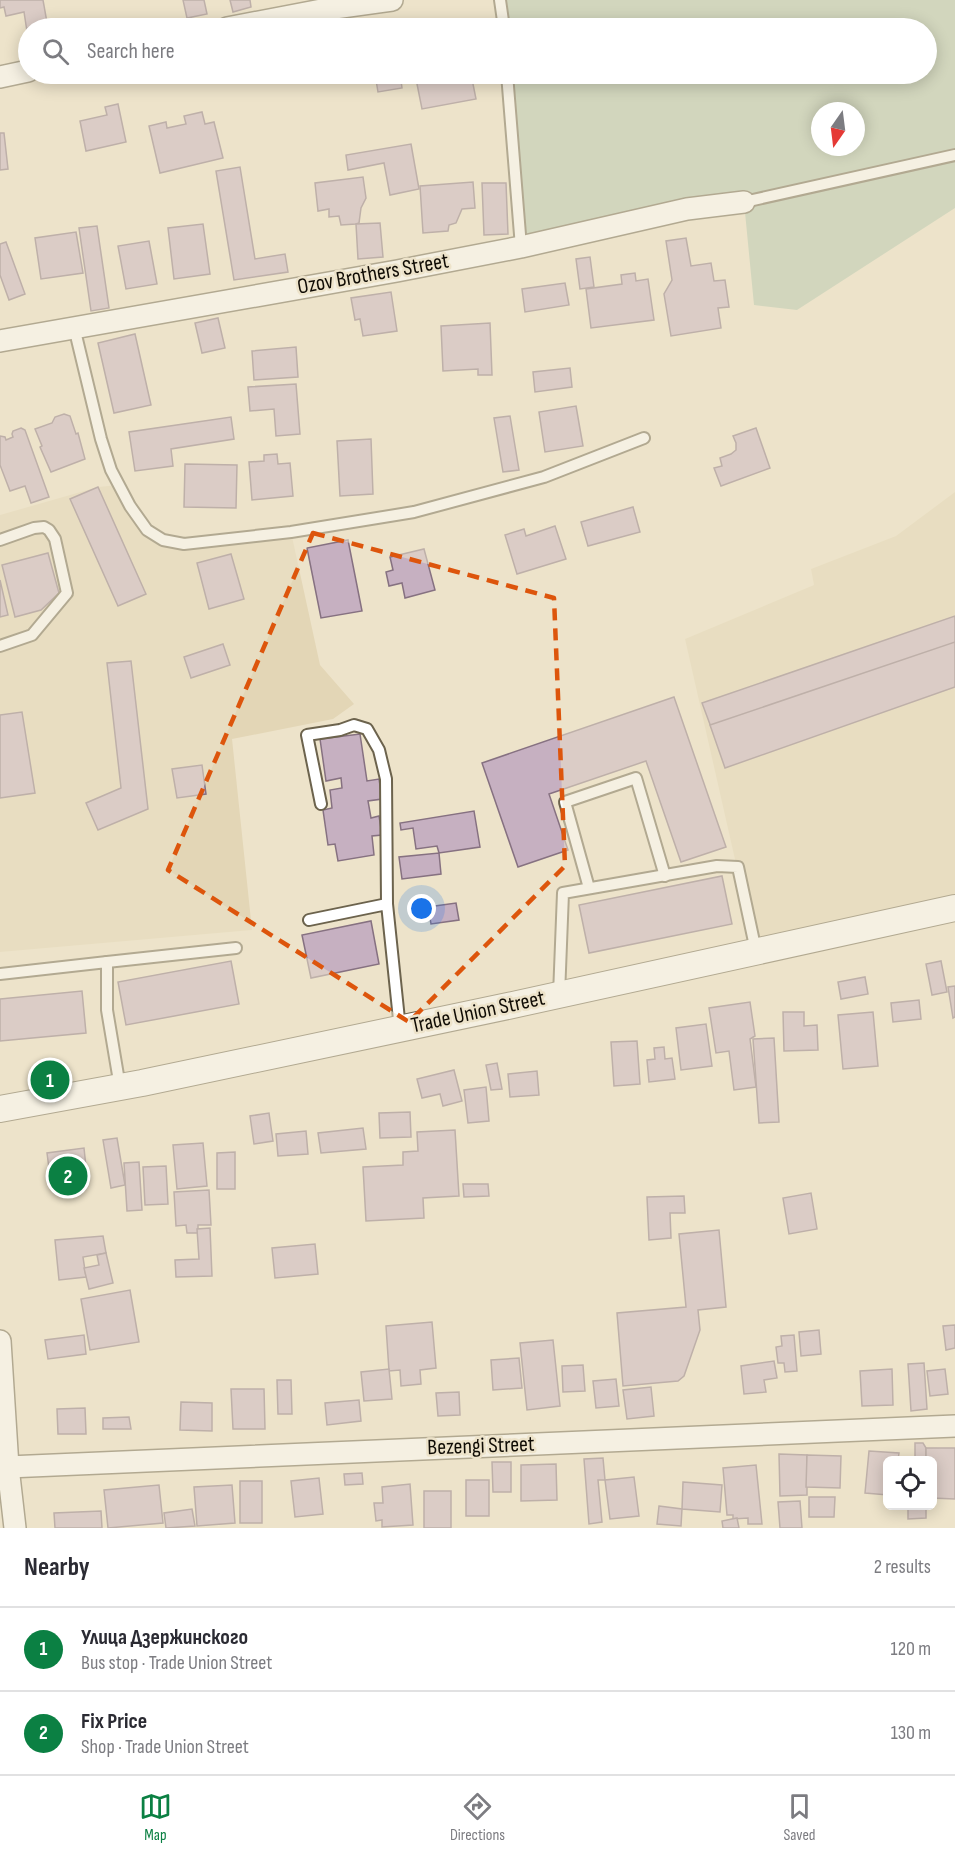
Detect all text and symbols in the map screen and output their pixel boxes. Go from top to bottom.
search box [18,18,937,84]
icon: search [39,35,72,68]
text: Search here [87,38,174,65]
north arrow [811,102,865,156]
street label: Ozov Brothers Street [295,247,451,301]
your location [407,894,436,923]
street label: Trade Union Street [409,985,548,1039]
pin: 1 [31,1058,70,1102]
pin: 2 [48,1154,88,1198]
street label: Bezengi Street [427,1431,535,1461]
map controls [883,1456,937,1510]
button: locate [883,1456,937,1510]
text: Nearby [24,1552,90,1583]
text: 2 results [874,1555,931,1579]
text: Улица Дзержинского [81,1624,248,1651]
text: 1 [40,1637,47,1661]
text: 120 m [891,1637,931,1661]
text: Bus stop · Trade Union Street [81,1651,272,1675]
text: Fix Price [81,1708,147,1735]
text: 2 [39,1721,48,1745]
text: 130 m [891,1721,931,1745]
text: Shop · Trade Union Street [81,1735,249,1759]
tab: Map [139,1790,172,1845]
tab: Directions [450,1790,505,1845]
tab: Saved [783,1790,816,1845]

